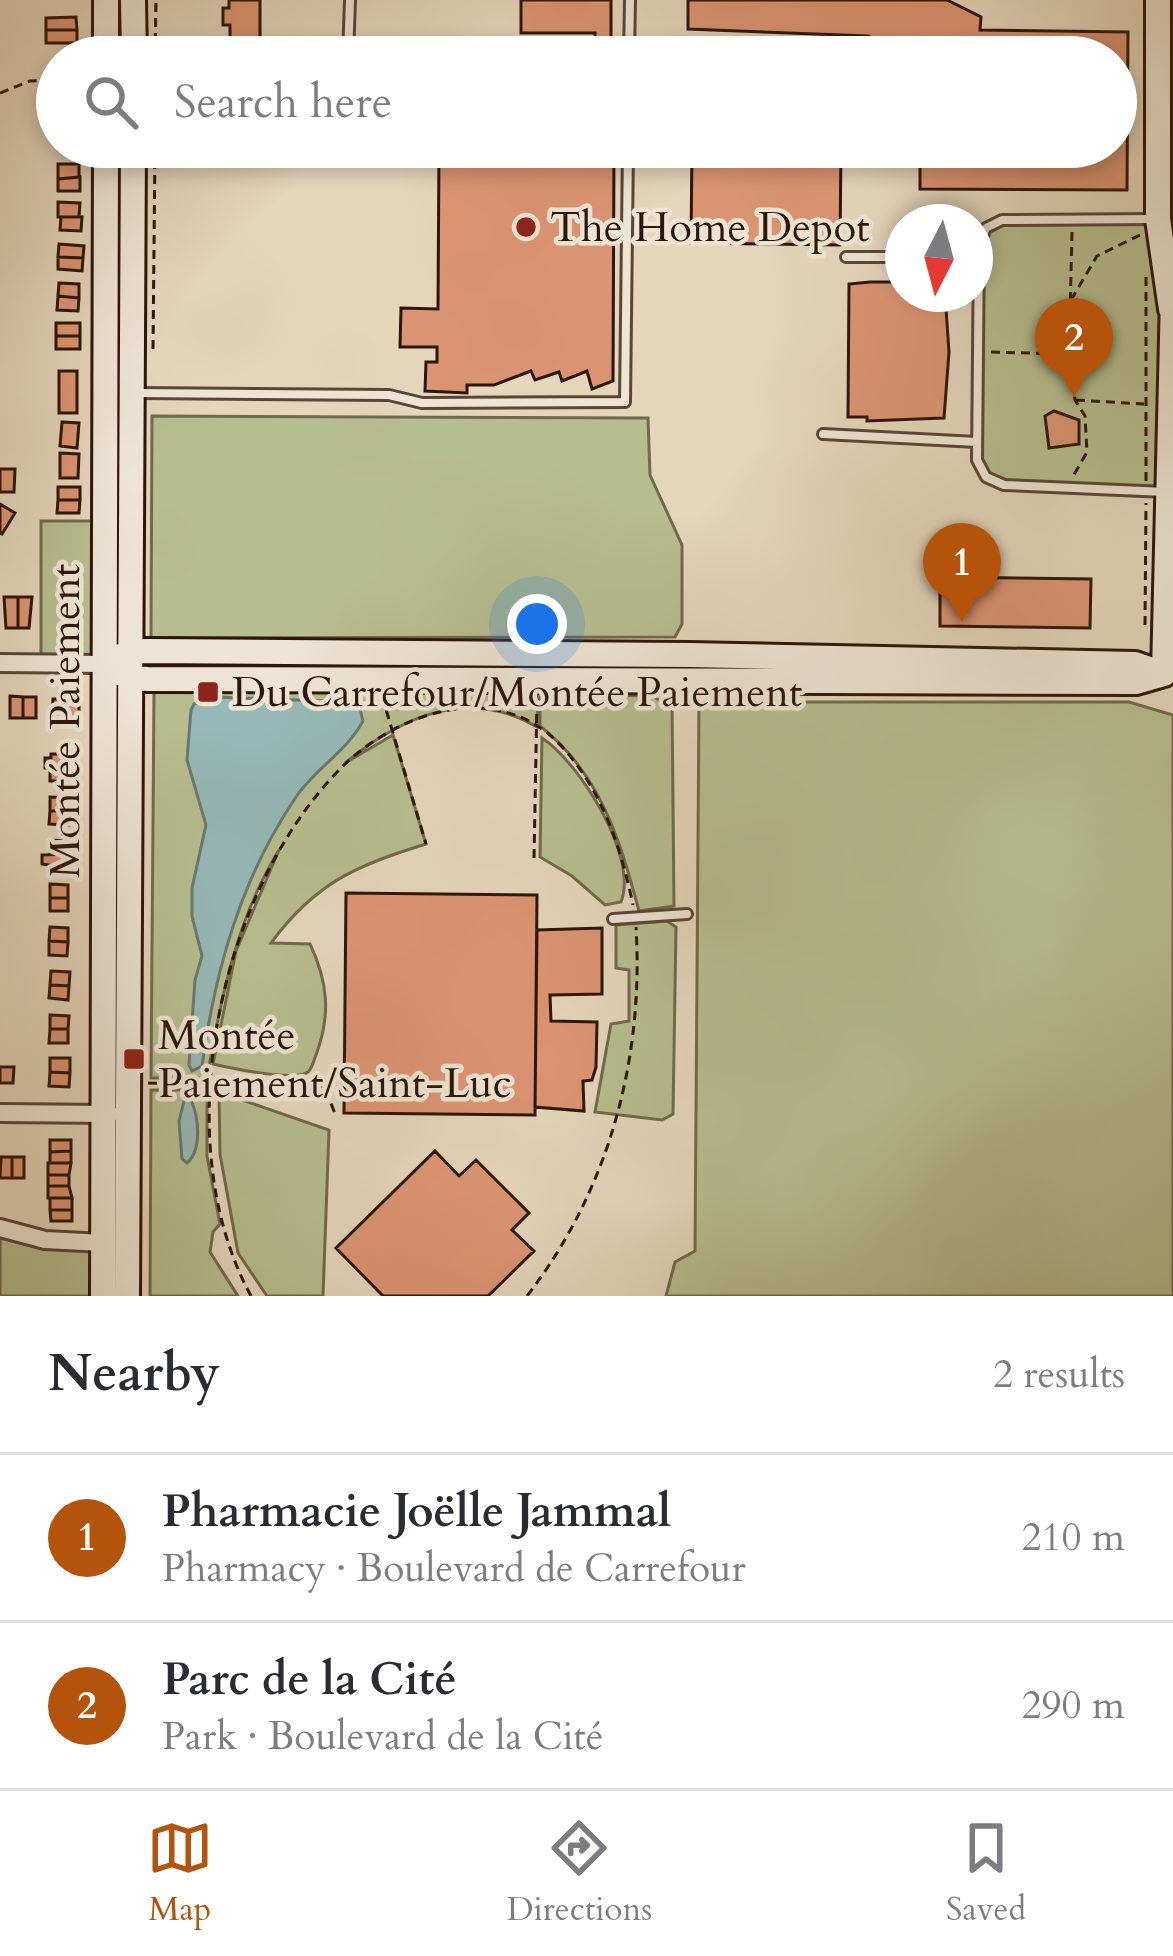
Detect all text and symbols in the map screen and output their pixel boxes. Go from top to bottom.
search box [36,36,1137,168]
icon: search [78,69,144,135]
text: Search here [174,72,392,133]
place label: The Home Depot [550,199,869,256]
north arrow [885,204,993,312]
marker: The Home Depot [513,214,539,240]
pin: 2 [1035,298,1113,397]
pin: 1 [923,523,1001,622]
street label: Montée Paiement [37,564,94,878]
your location [507,594,567,654]
place label: Du Carrefour/Montée Paiement [232,664,802,721]
marker: Du Carrefour/Montée Paiement [195,679,221,705]
place label: Montée Paiement/Saint-Luc [158,1007,512,1112]
marker: Montée Paiement/Saint-Luc [121,1046,147,1072]
text: Nearby [48,1339,220,1409]
text: 2 results [993,1348,1125,1401]
text: Pharmacie Joëlle Jammal [162,1481,671,1542]
text: 1 [77,1511,97,1564]
text: 210 m [1022,1511,1125,1564]
text: Pharmacy · Boulevard de Carrefour [162,1542,746,1595]
text: Parc de la Cité [162,1649,457,1710]
text: 2 [77,1679,97,1732]
text: 290 m [1022,1679,1125,1732]
text: Park · Boulevard de la Cité [162,1710,604,1763]
tab: Map [147,1815,213,1932]
tab: Directions [507,1815,652,1932]
tab: Saved [946,1815,1026,1932]

